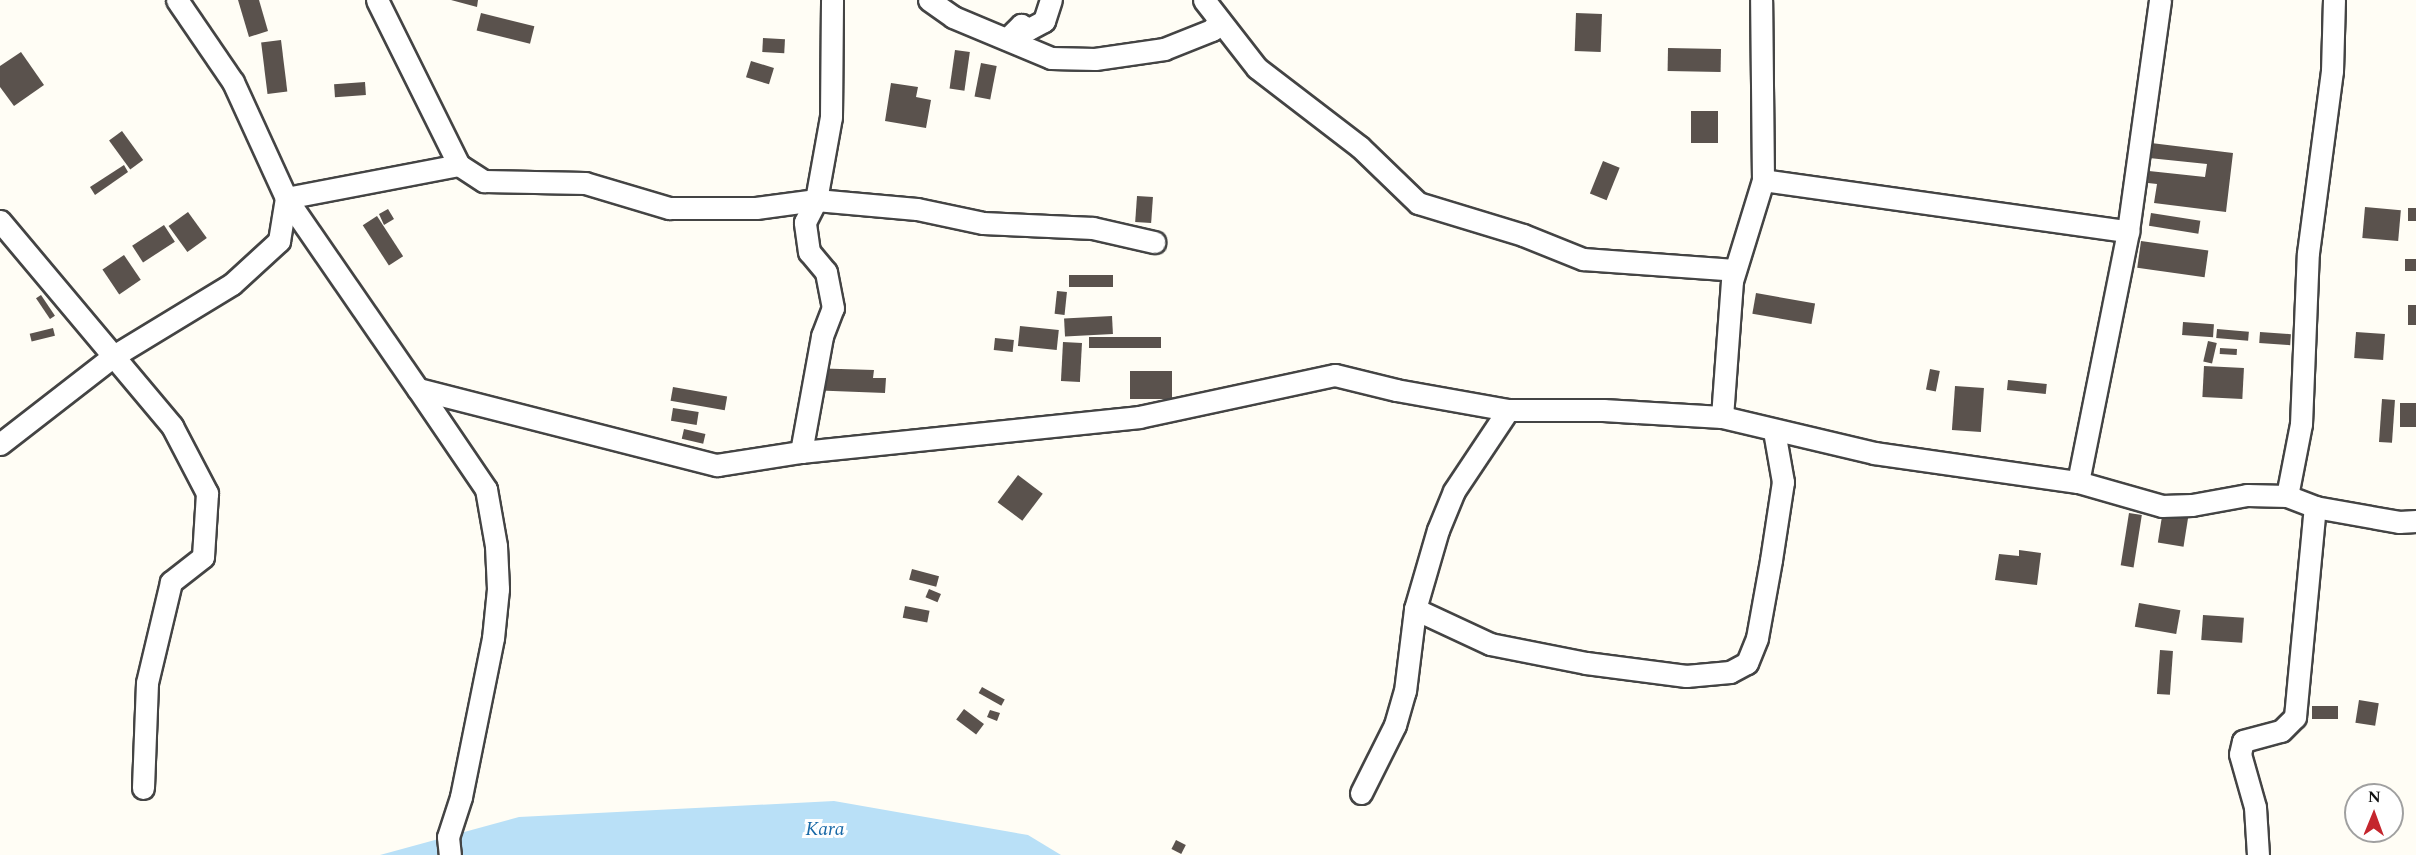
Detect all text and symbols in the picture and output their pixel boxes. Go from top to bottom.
north arrow [2344,783,2404,843]
text: N [2368,785,2381,809]
water label: Kara [805,817,845,841]

